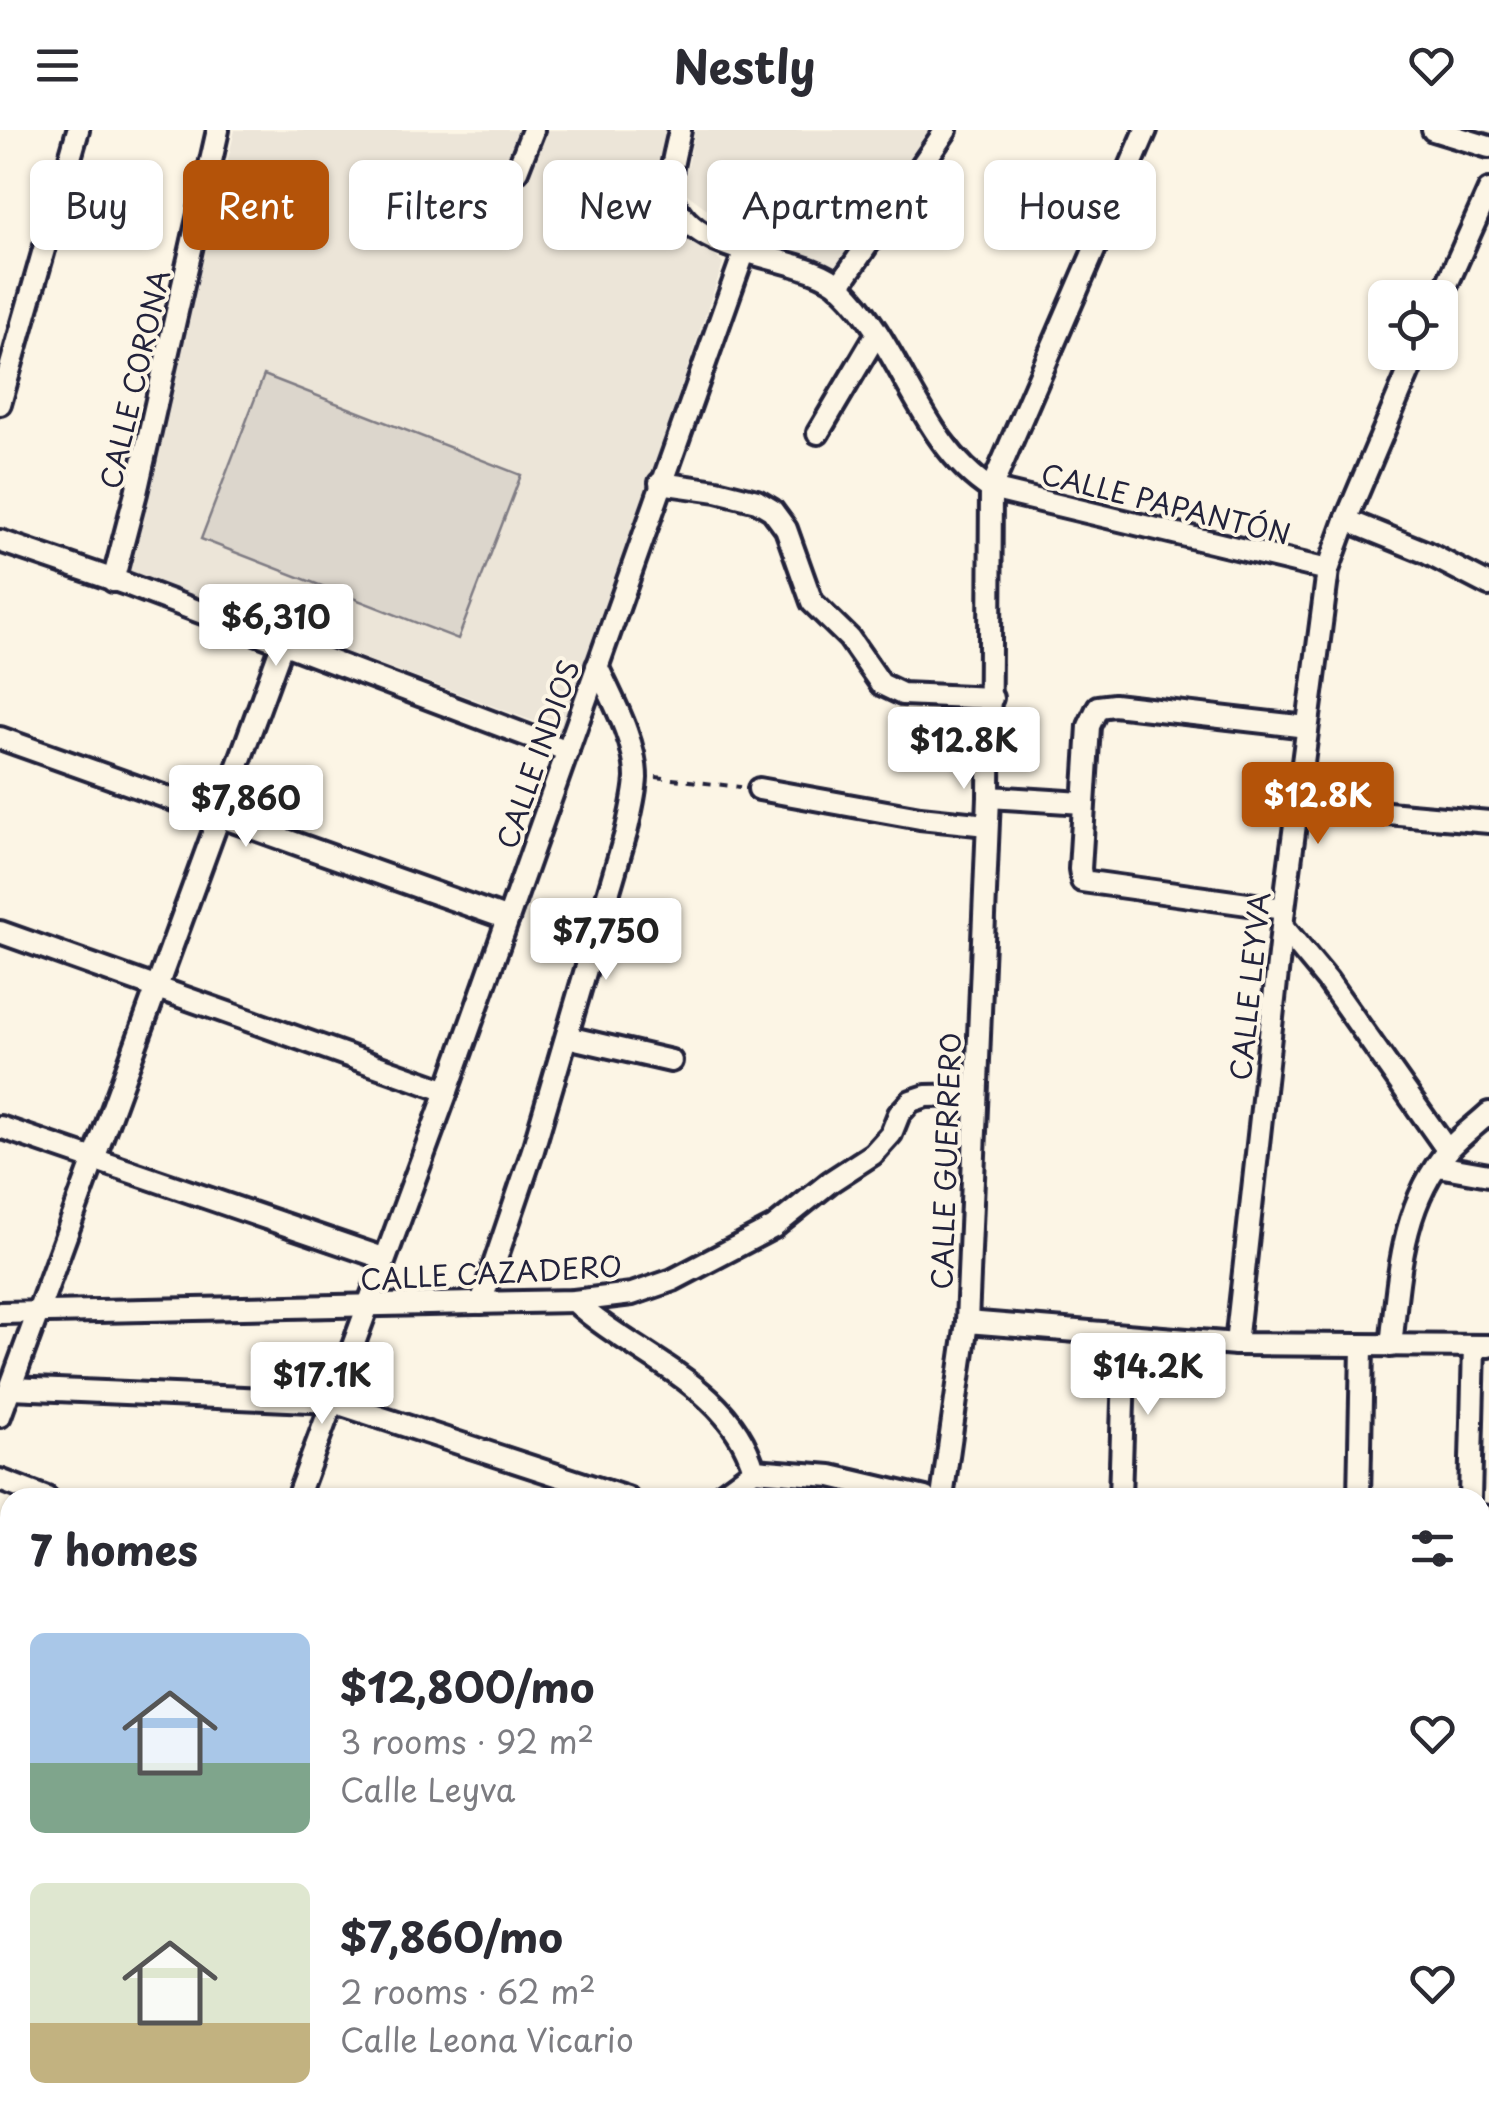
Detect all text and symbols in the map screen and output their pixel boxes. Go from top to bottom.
text: Nestly [674,31,815,99]
icon: menu [30,38,85,93]
icon: heart [1404,38,1459,93]
chip: Buy [30,160,163,250]
chip: Rent [183,160,329,250]
chip: Filters [349,160,523,250]
chip: New [543,160,687,250]
chip: Apartment [707,160,964,250]
chip: House [984,160,1156,250]
street label: CALLE CORONA [88,265,180,493]
map controls [1368,280,1458,370]
button: locate [1368,280,1458,370]
street label: CALLE PAPANTÓN [1037,451,1295,555]
pin: $6,310 [195,584,357,669]
text: $6,310 [221,592,331,640]
street label: CALLE INDIOS [485,654,589,854]
pin: $12.8K [883,707,1045,792]
text: $12.8K [910,715,1018,763]
pin: $12.8K [1237,762,1399,847]
pin: $7,860 [165,765,327,850]
text: $12.8K [1264,770,1372,818]
text: $7,860 [191,773,301,821]
street label: CALLE LEYVA [1218,890,1280,1082]
pin: $7,750 [525,898,687,983]
text: $7,750 [552,906,660,954]
street label: CALLE GUERRERO [919,1032,971,1290]
street label: CALLE CAZADERO [359,1244,623,1300]
pin: $14.2K [1067,1333,1229,1418]
text: $14.2K [1093,1341,1203,1389]
pin: $17.1K [241,1342,403,1427]
text: $17.1K [273,1350,371,1398]
text: 7 homes [30,1517,198,1580]
icon: filters [1405,1521,1460,1576]
text: $12,800/mo [340,1654,594,1717]
icon: home [110,1673,230,1793]
icon: heart [1405,1706,1460,1761]
text: 3 rooms · 92 m² [340,1717,594,1765]
text: Calle Leyva [340,1765,516,1813]
text: $7,860/mo [340,1904,563,1967]
icon: home [110,1923,230,2043]
icon: heart [1405,1956,1460,2011]
text: 2 rooms · 62 m² [340,1967,596,2015]
text: Calle Leona Vicario [340,2015,634,2063]

